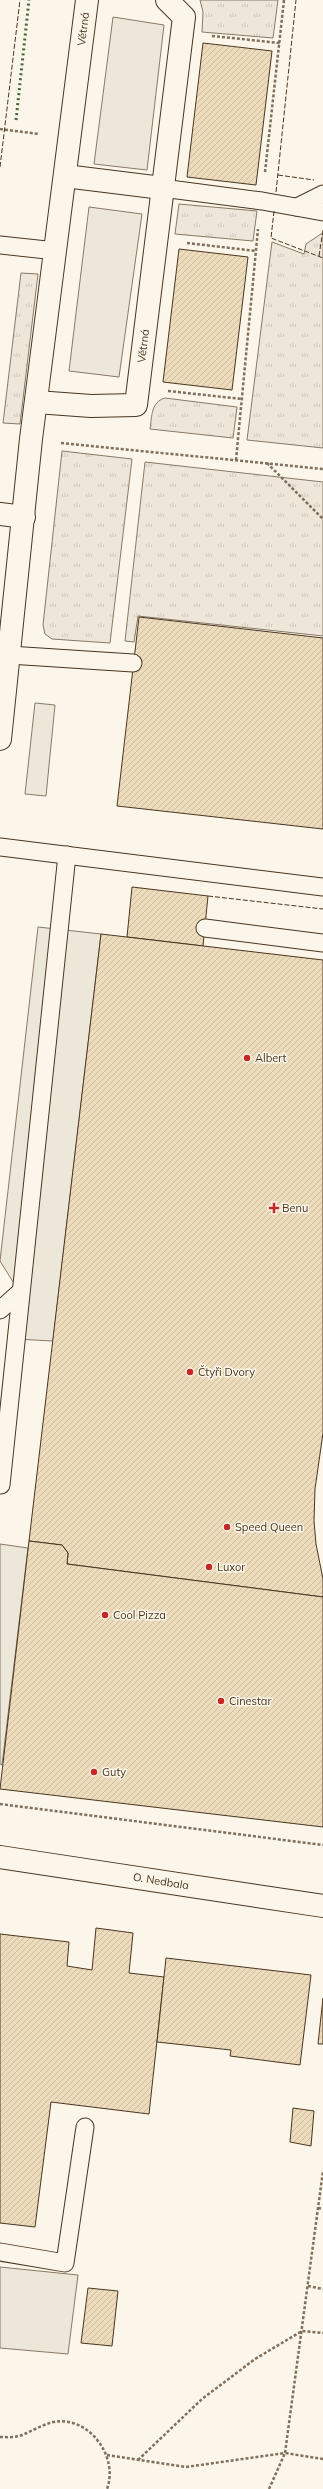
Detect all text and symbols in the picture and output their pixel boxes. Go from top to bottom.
street label: Větrná [74,11,92,47]
street label: Větrná [134,328,152,364]
place label: Albert [255,1051,287,1065]
marker: Albert [242,1053,252,1063]
place label: Benu [282,1201,308,1215]
marker: Benu [269,1203,279,1213]
place label: Čtyři Dvory [198,1365,255,1379]
marker: Čtyři Dvory [185,1367,195,1377]
place label: Speed Queen [235,1520,303,1534]
marker: Speed Queen [222,1522,232,1532]
place label: Luxor [217,1560,245,1574]
marker: Luxor [204,1562,214,1572]
place label: Cool Pizza [113,1608,166,1622]
marker: Cool Pizza [100,1610,110,1620]
place label: Cinestar [229,1694,271,1708]
marker: Cinestar [216,1696,226,1706]
place label: Guty [102,1765,126,1779]
marker: Guty [89,1767,99,1777]
street label: O. Nedbala [132,1870,190,1892]

